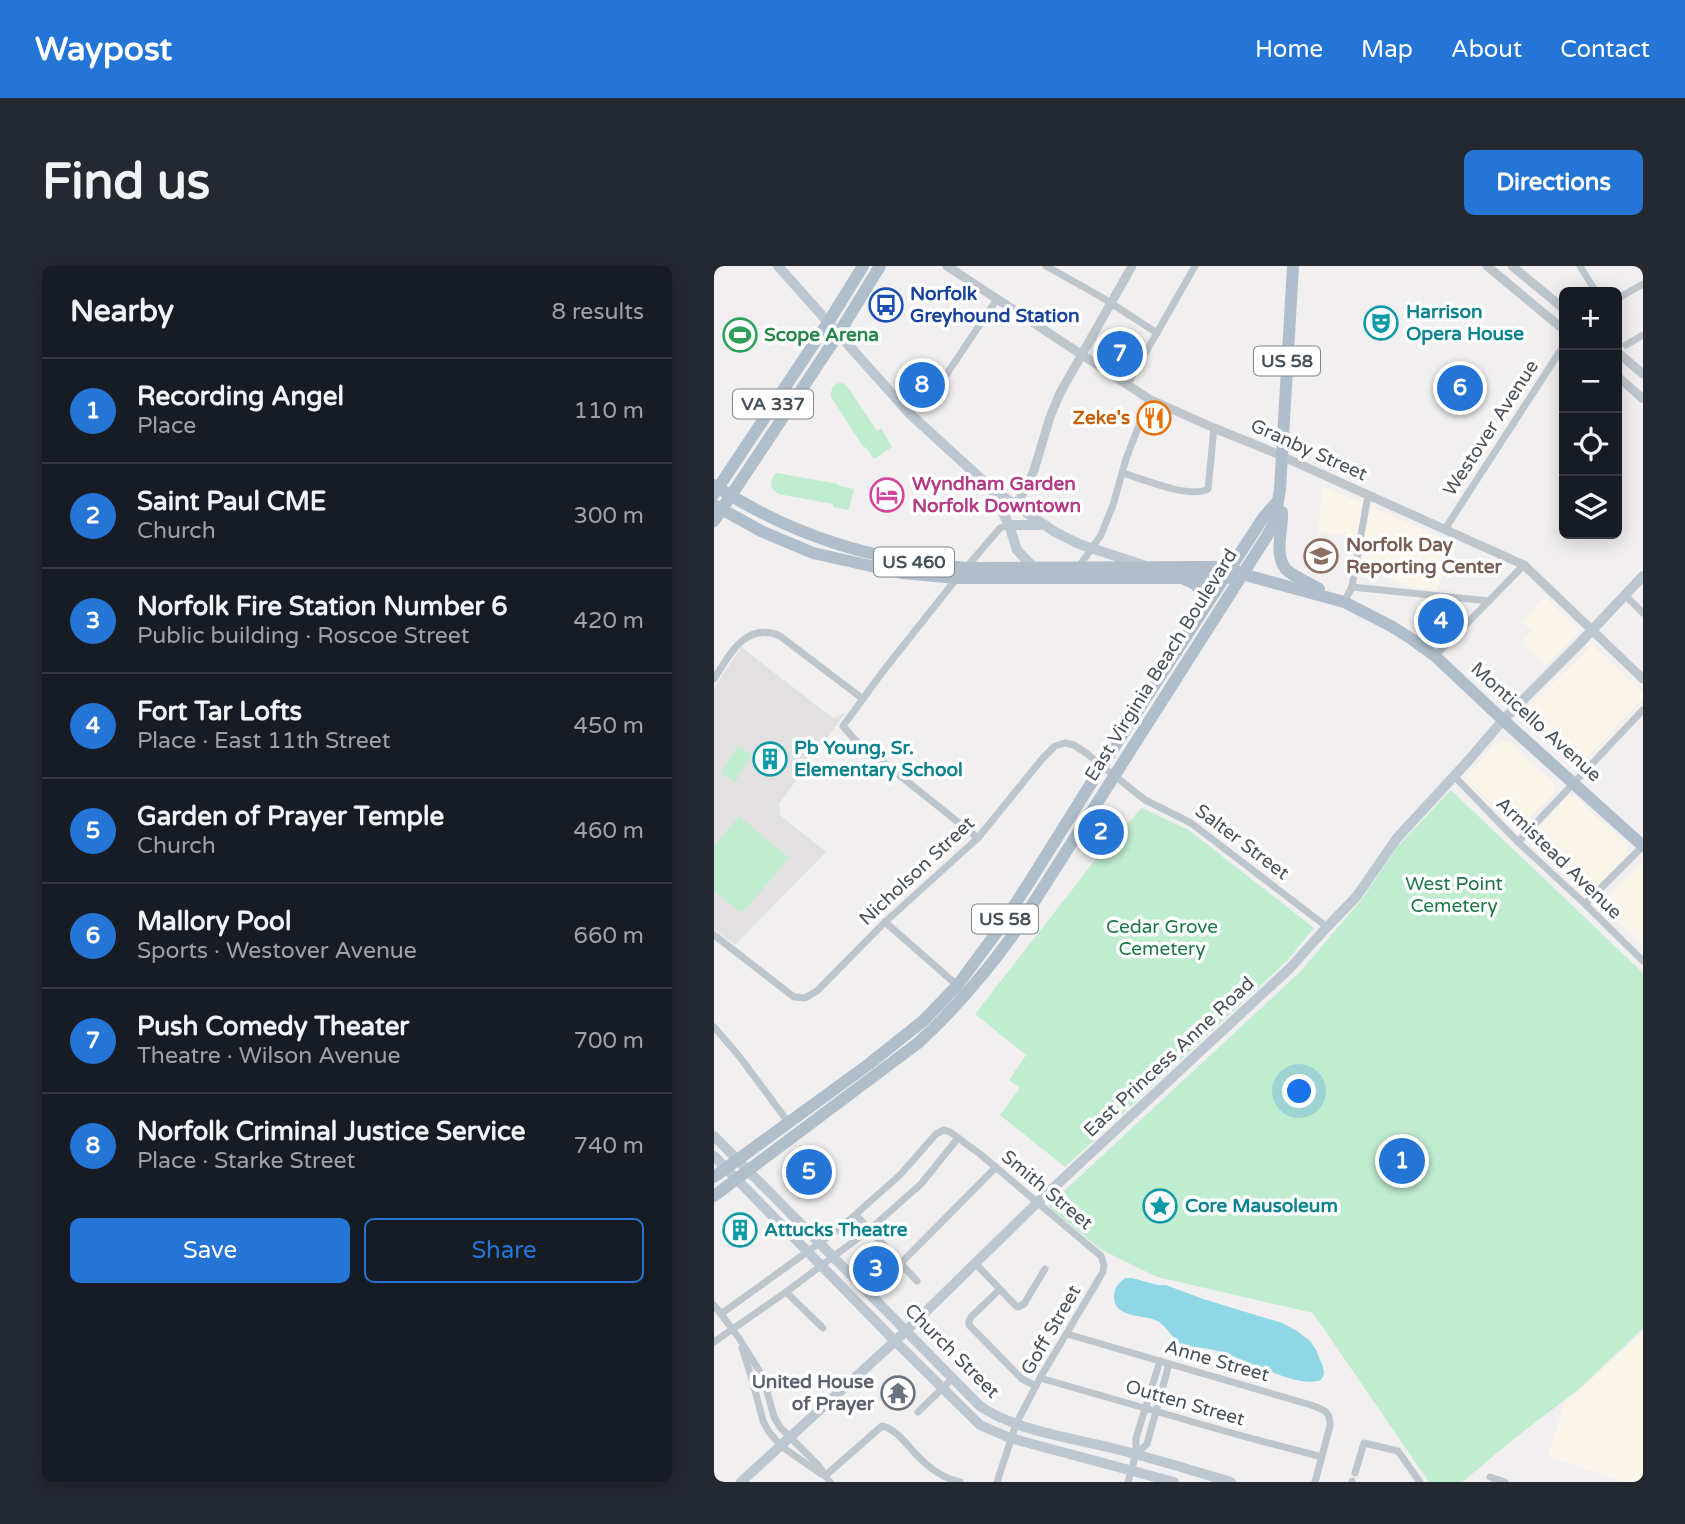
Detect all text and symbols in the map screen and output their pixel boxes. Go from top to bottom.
text: Waypost [35,30,172,69]
text: Home [1255,35,1323,64]
text: Map [1361,35,1413,64]
text: About [1451,35,1522,64]
text: Contact [1560,35,1650,64]
button: Directions [1464,150,1643,215]
text: Find us [42,153,210,212]
place label: Norfolk Greyhound Station [910,283,1080,328]
bus stop icon: Norfolk Greyhound Station [867,286,905,324]
map controls [1559,287,1622,539]
button: + [1559,287,1622,350]
text: Nearby [70,293,174,330]
text: 8 results [551,298,644,326]
place label: Harrison Opera House [1406,301,1524,346]
theatre icon: Harrison Opera House [1362,304,1400,342]
sports icon: Scope Arena [721,316,759,354]
place label: Scope Arena [764,324,879,347]
pin: 7 [1097,328,1143,380]
road number: US 58 [1254,346,1320,376]
button: − [1559,350,1622,413]
street label: Westover Avenue [1439,356,1543,500]
pin: 8 [899,359,945,411]
pin: 6 [1437,362,1483,414]
text: Recording Angel [137,381,344,412]
road number: VA 337 [733,390,813,419]
text: 1 [86,397,100,425]
text: 110 m [574,397,644,425]
restaurant icon: Zeke's [1135,399,1173,437]
place label: Zeke's [1073,407,1130,429]
text: Place [137,412,196,440]
button: locate [1559,413,1622,476]
street label: Granby Street [1247,414,1371,486]
place label: Wyndham Garden Norfolk Downtown [912,473,1081,517]
hotel icon: Wyndham Garden Norfolk Downtown [868,476,906,514]
button: layers [1559,476,1622,539]
text: Saint Paul CME [137,486,326,517]
text: 2 [86,502,100,530]
text: 300 m [574,502,644,530]
text: Church [137,517,216,545]
place label: Norfolk Day Reporting Center [1346,534,1502,579]
school or university icon: Norfolk Day Reporting Center [1302,537,1340,575]
street label: East Virginia Beach Boulevard [1080,545,1242,785]
road number: US 460 [874,548,954,576]
text: Norfolk Fire Station Number 6 [137,591,508,622]
pin: 4 [1418,595,1464,647]
text: 3 [86,607,100,635]
text: 420 m [574,607,644,635]
text: Public building · Roscoe Street [137,622,469,650]
street label: Monticello Avenue [1466,658,1606,786]
text: Fort Tar Lofts [137,696,302,727]
text: 4 [86,712,100,740]
text: 450 m [574,712,644,740]
text: Place · East 11th Street [137,727,391,755]
place label: Pb Young, Sr. Elementary School [794,737,963,782]
building icon: Pb Young, Sr. Elementary School [751,740,789,778]
street label: Armistead Avenue [1492,792,1626,924]
street label: Salter Street [1191,800,1293,884]
text: Garden of Prayer Temple [137,801,444,832]
pin: 2 [1078,806,1124,858]
street label: Nicholson Street [855,812,979,930]
text: 5 [86,817,100,845]
text: 460 m [574,817,644,845]
text: Church [137,832,216,860]
park label: West Point Cemetery [1405,873,1503,917]
road number: US 58 [972,904,1038,934]
text: Mallory Pool [137,906,291,937]
park label: Cedar Grove Cemetery [1106,916,1218,960]
text: 6 [86,922,100,950]
text: 660 m [574,922,644,950]
text: Sports · Westover Avenue [137,937,417,965]
street label: East Princess Anne Road [1079,972,1259,1142]
text: Push Comedy Theater [137,1011,409,1042]
text: 7 [86,1027,100,1055]
text: 700 m [574,1027,644,1055]
text: Theatre · Wilson Avenue [137,1042,401,1070]
your location [1282,1074,1316,1108]
text: Norfolk Criminal Justice Service [137,1116,525,1147]
text: 8 [86,1132,100,1160]
text: 740 m [574,1132,644,1160]
pin: 1 [1379,1135,1425,1187]
pin: 5 [786,1146,832,1198]
street label: Smith Street [997,1146,1097,1234]
text: Place · Starke Street [137,1147,355,1175]
place icon: Core Mausoleum [1141,1187,1179,1225]
place label: Core Mausoleum [1185,1195,1338,1217]
building icon: Attucks Theatre [721,1211,759,1249]
button: Save [70,1218,350,1283]
button: Share [364,1218,644,1283]
place label: Attucks Theatre [764,1219,908,1241]
pin: 3 [853,1243,899,1295]
street label: Goff Street [1017,1281,1085,1379]
street label: Church Street [900,1299,1004,1403]
street label: Anne Street [1162,1336,1272,1386]
place label: United House of Prayer [752,1371,875,1416]
temple icon: United House of Prayer [879,1374,917,1412]
street label: Outten Street [1123,1376,1247,1430]

